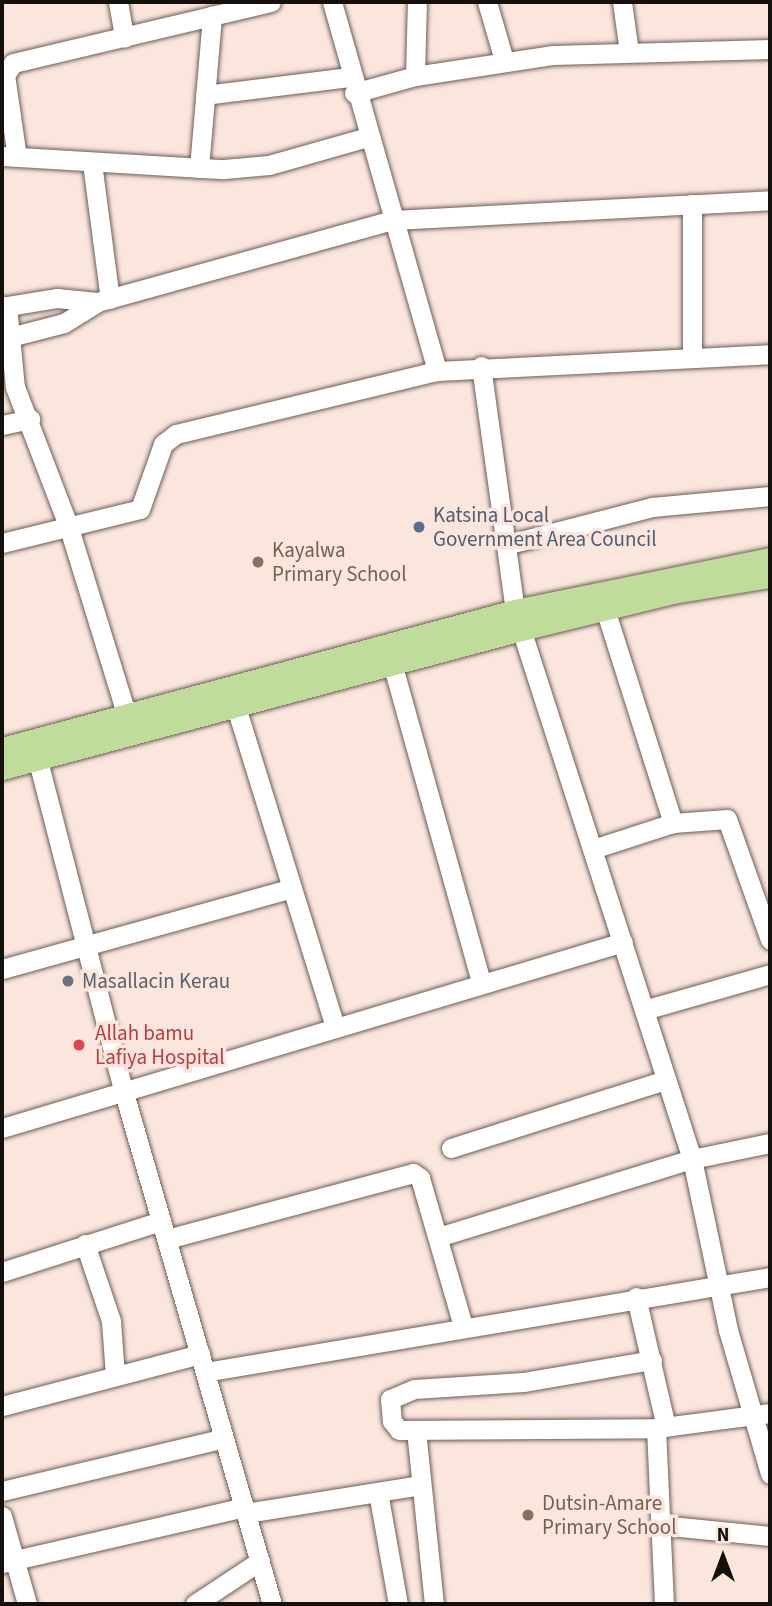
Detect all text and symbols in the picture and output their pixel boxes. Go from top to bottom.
place label: Katsina Local Government Area Council [433,502,657,552]
marker: Katsina Local Government Area Council [411,519,427,535]
place label: Kayalwa Primary School [272,537,406,587]
marker: Kayalwa Primary School [250,554,266,570]
place label: Masallacin Kerau [82,968,230,994]
marker: Masallacin Kerau [60,973,76,989]
place label: Allah bamu Lafiya Hospital [95,1020,224,1070]
marker: Allah bamu Lafiya Hospital [69,1035,89,1055]
place label: Dutsin-Amare Primary School [542,1490,676,1540]
marker: Dutsin-Amare Primary School [520,1507,536,1523]
north arrow [688,1522,758,1592]
text: N [717,1522,729,1549]

